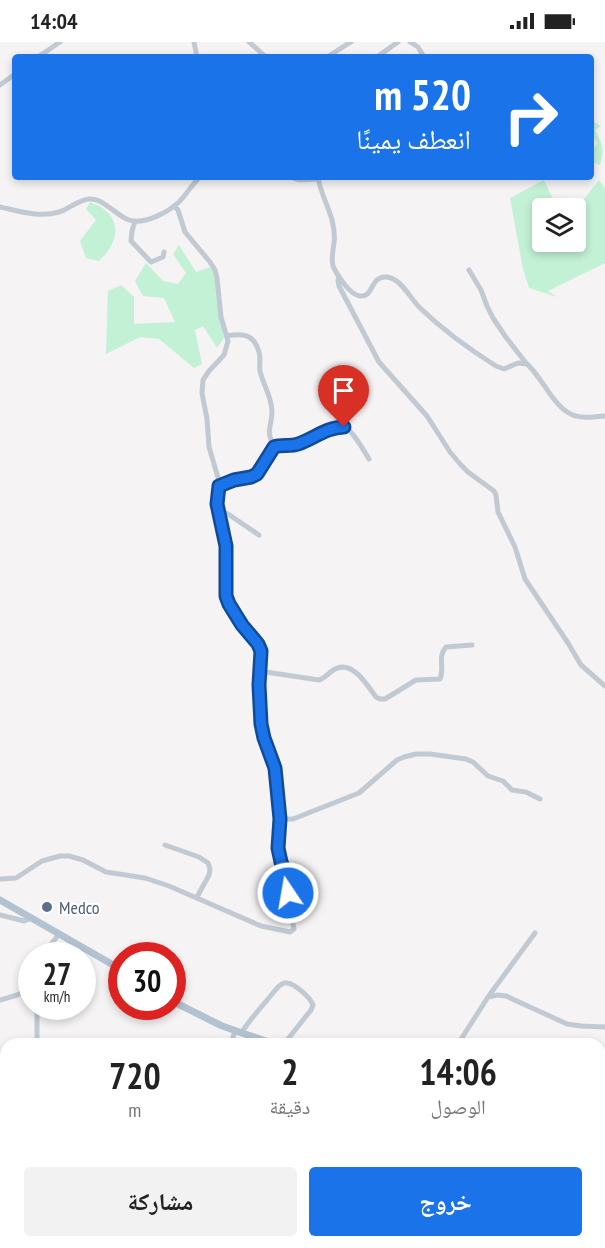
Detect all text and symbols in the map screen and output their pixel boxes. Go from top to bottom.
text: 14:04 [30,7,78,35]
text: 520 m [374,67,471,122]
icon: right [492,78,570,156]
text: انعطف يمينًا [356,122,471,156]
map controls [532,198,586,252]
button: layers [532,198,586,252]
pin [318,365,369,427]
icon: arrive [327,374,360,407]
position arrow [256,861,320,925]
place label: Medco [59,896,100,919]
marker: Medco [40,900,54,914]
speed limit sign: 30 [108,942,186,1020]
text: 27 [43,954,71,993]
text: km/h [44,987,70,1006]
text: 2 [281,1048,298,1095]
text: 14:06 [419,1048,497,1095]
text: 720 [109,1052,161,1099]
text: دقيقة [270,1094,310,1120]
text: الوصول [430,1094,486,1120]
text: m [128,1097,141,1123]
button: مشاركة [24,1167,297,1236]
button: خروج [309,1167,582,1236]

